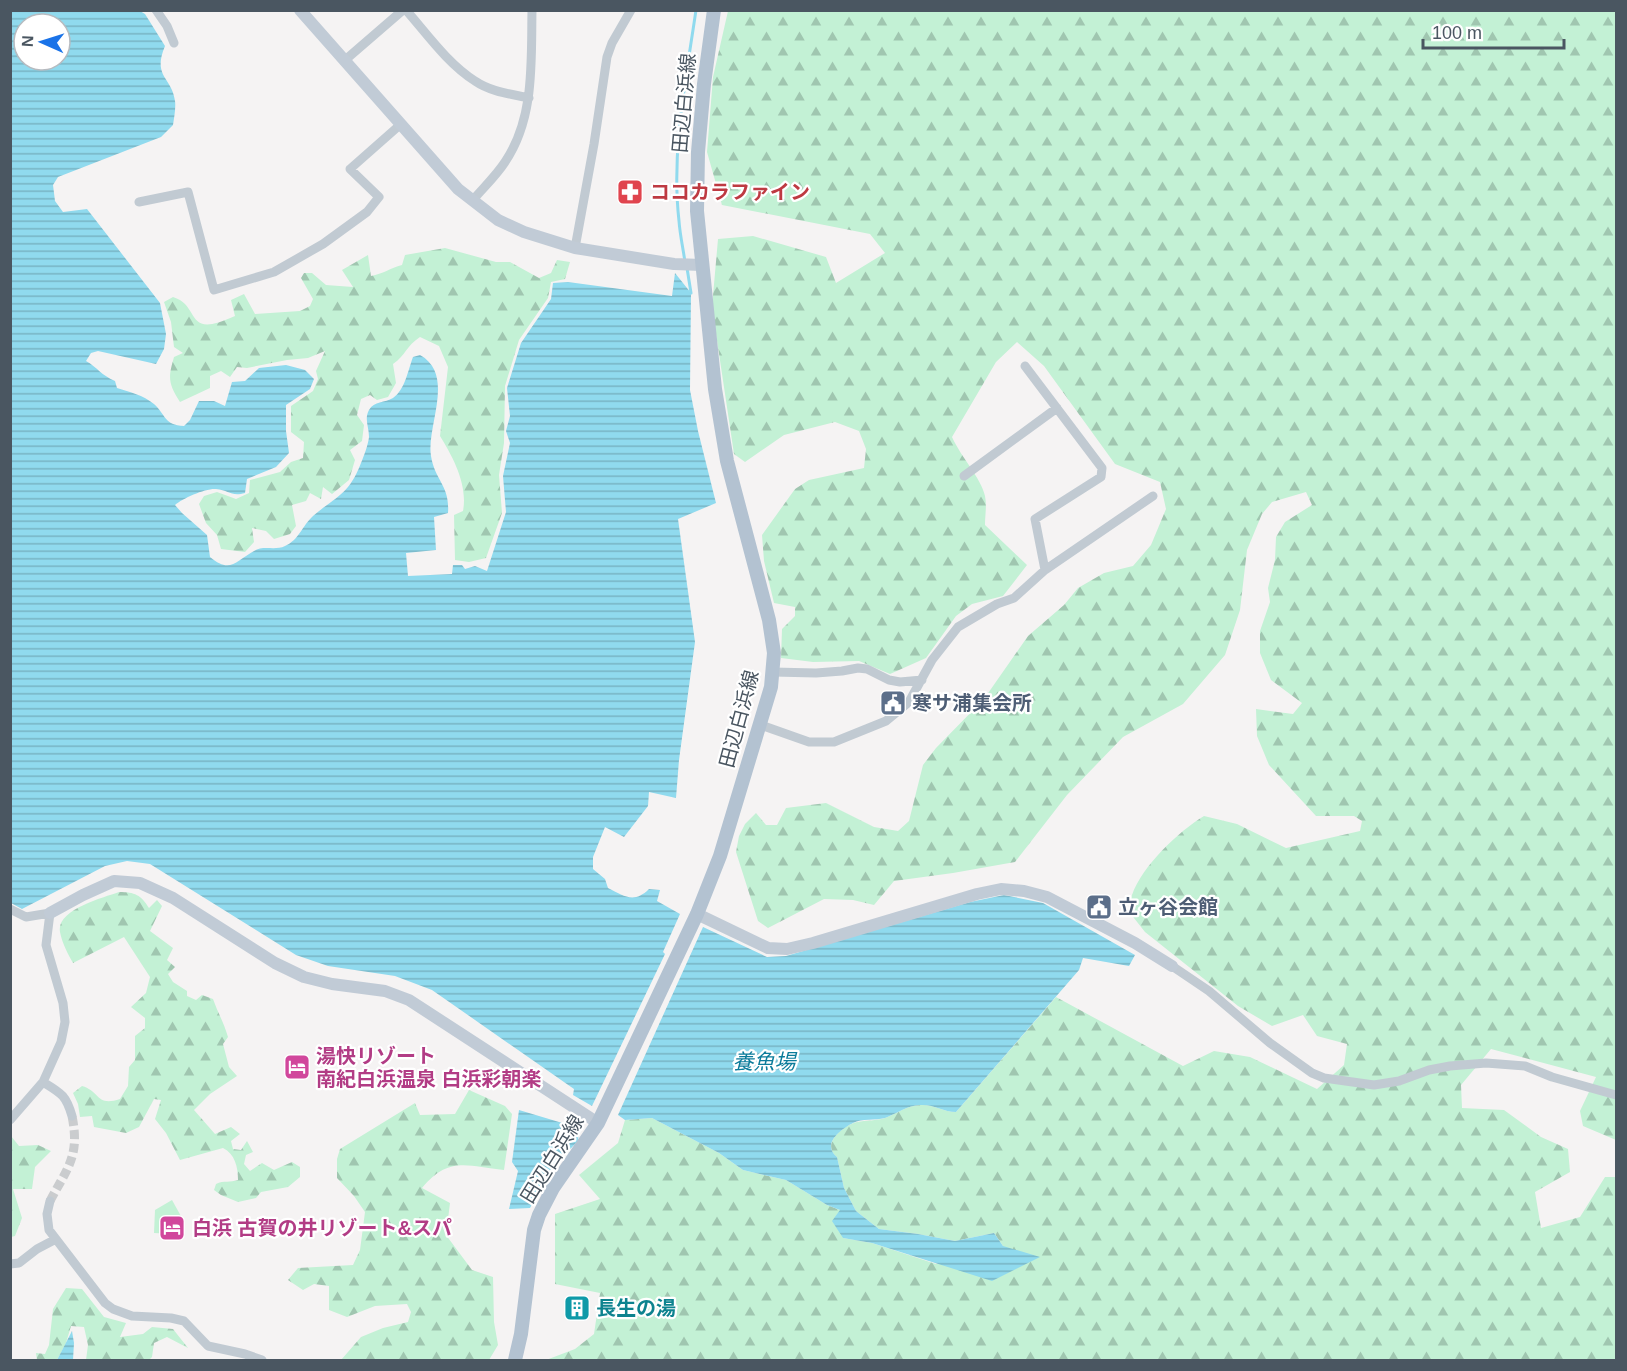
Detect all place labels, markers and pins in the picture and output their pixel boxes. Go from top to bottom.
pharmacy icon: ココカラファイン [615,177,645,207]
place label: ココカラファイン [650,181,810,203]
public building icon: 寒サ浦集会所 [878,688,908,718]
place label: 寒サ浦集会所 [912,692,1032,714]
public building icon: 立ヶ谷会館 [1084,892,1114,922]
place label: 立ヶ谷会館 [1118,896,1218,918]
place label: 湯快リゾート 南紀白浜温泉 白浜彩朝楽 [316,1045,542,1090]
hotel icon: 湯快リゾート 南紀白浜温泉 白浜彩朝楽 [282,1052,312,1082]
hotel icon: 白浜 古賀の井リゾート&スパ [157,1213,187,1243]
place label: 白浜 古賀の井リゾート&スパ [192,1217,452,1239]
building icon: 長生の湯 [562,1293,592,1323]
place label: 長生の湯 [596,1297,676,1319]

